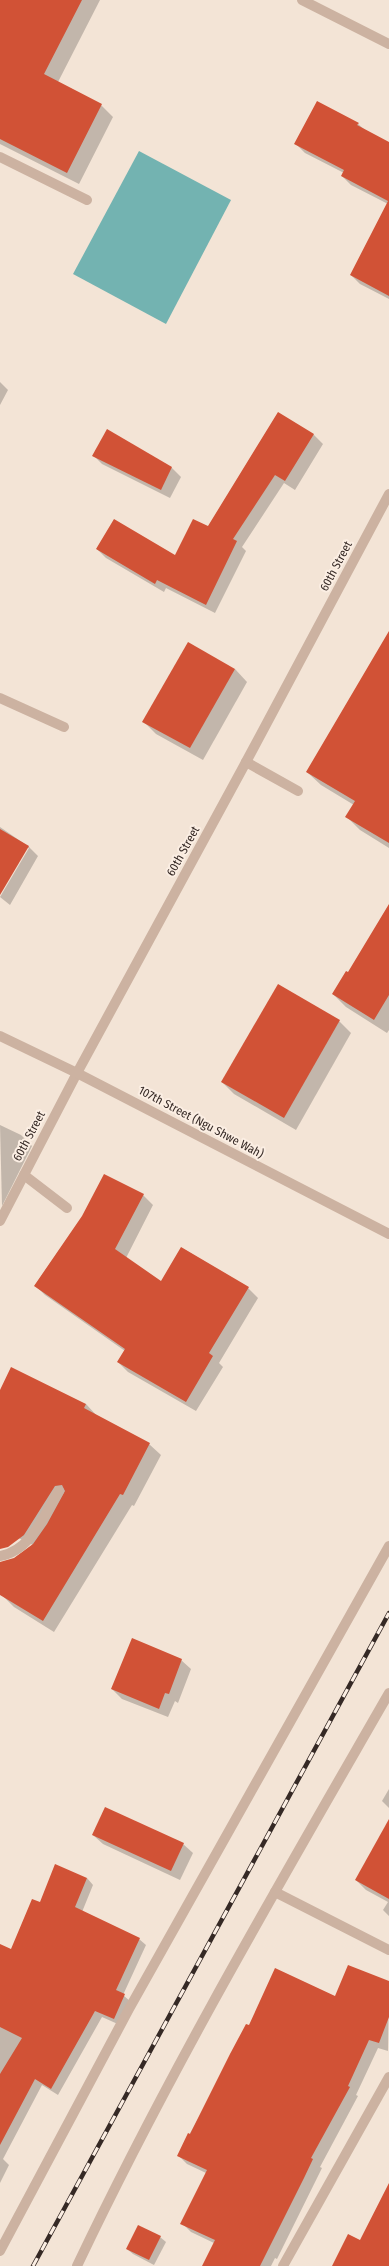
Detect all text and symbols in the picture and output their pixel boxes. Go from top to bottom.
street label: 60th Street [317,538,355,593]
street label: 60th Street [164,824,202,878]
street label: 107th Street (Ngu Shwe Wah) [136,1083,266,1161]
street label: 60th Street [10,1108,48,1163]

